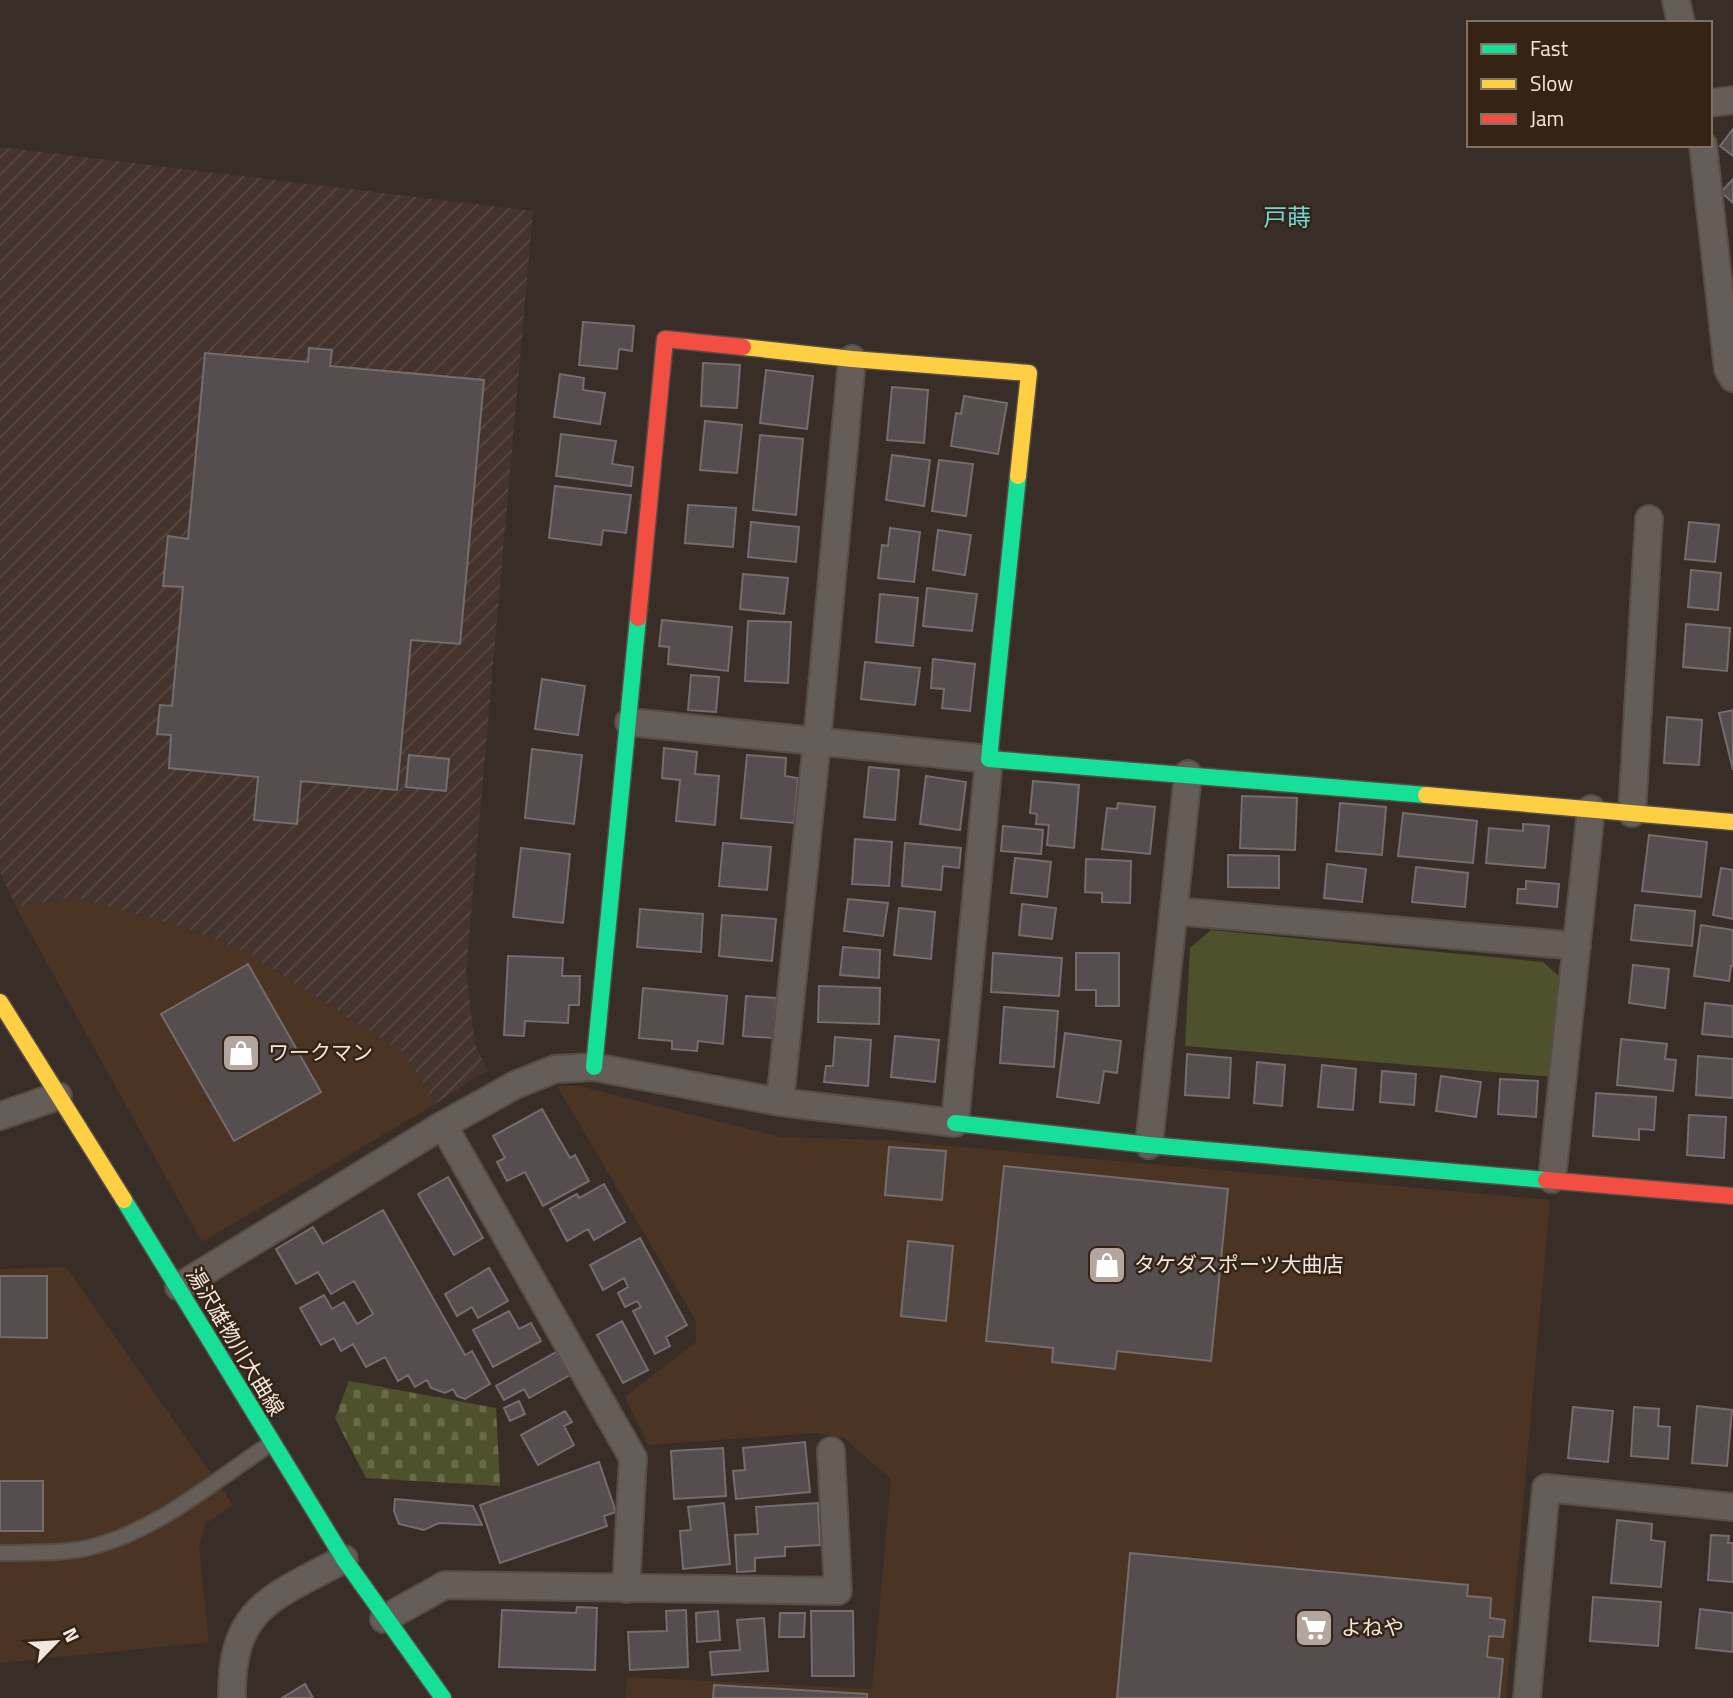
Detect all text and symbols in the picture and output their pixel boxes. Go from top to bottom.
legend [1467,21,1712,147]
text: Fast [1530,32,1569,64]
text: Slow [1530,67,1573,99]
text: Jam [1530,102,1564,134]
district label: 戸蒔 [1263,199,1311,235]
shop icon: ワークマン [220,1032,262,1074]
place label: ワークマン [268,1036,373,1068]
shop icon: タケダスポーツ大曲店 [1086,1244,1128,1286]
place label: タケダスポーツ大曲店 [1134,1248,1344,1280]
street label: 湯沢雄物川大曲線 [179,1261,293,1422]
north arrow [21,1607,91,1677]
supermarket icon: よねや [1293,1607,1335,1649]
place label: よねや [1341,1611,1404,1643]
text: N [56,1623,88,1647]

